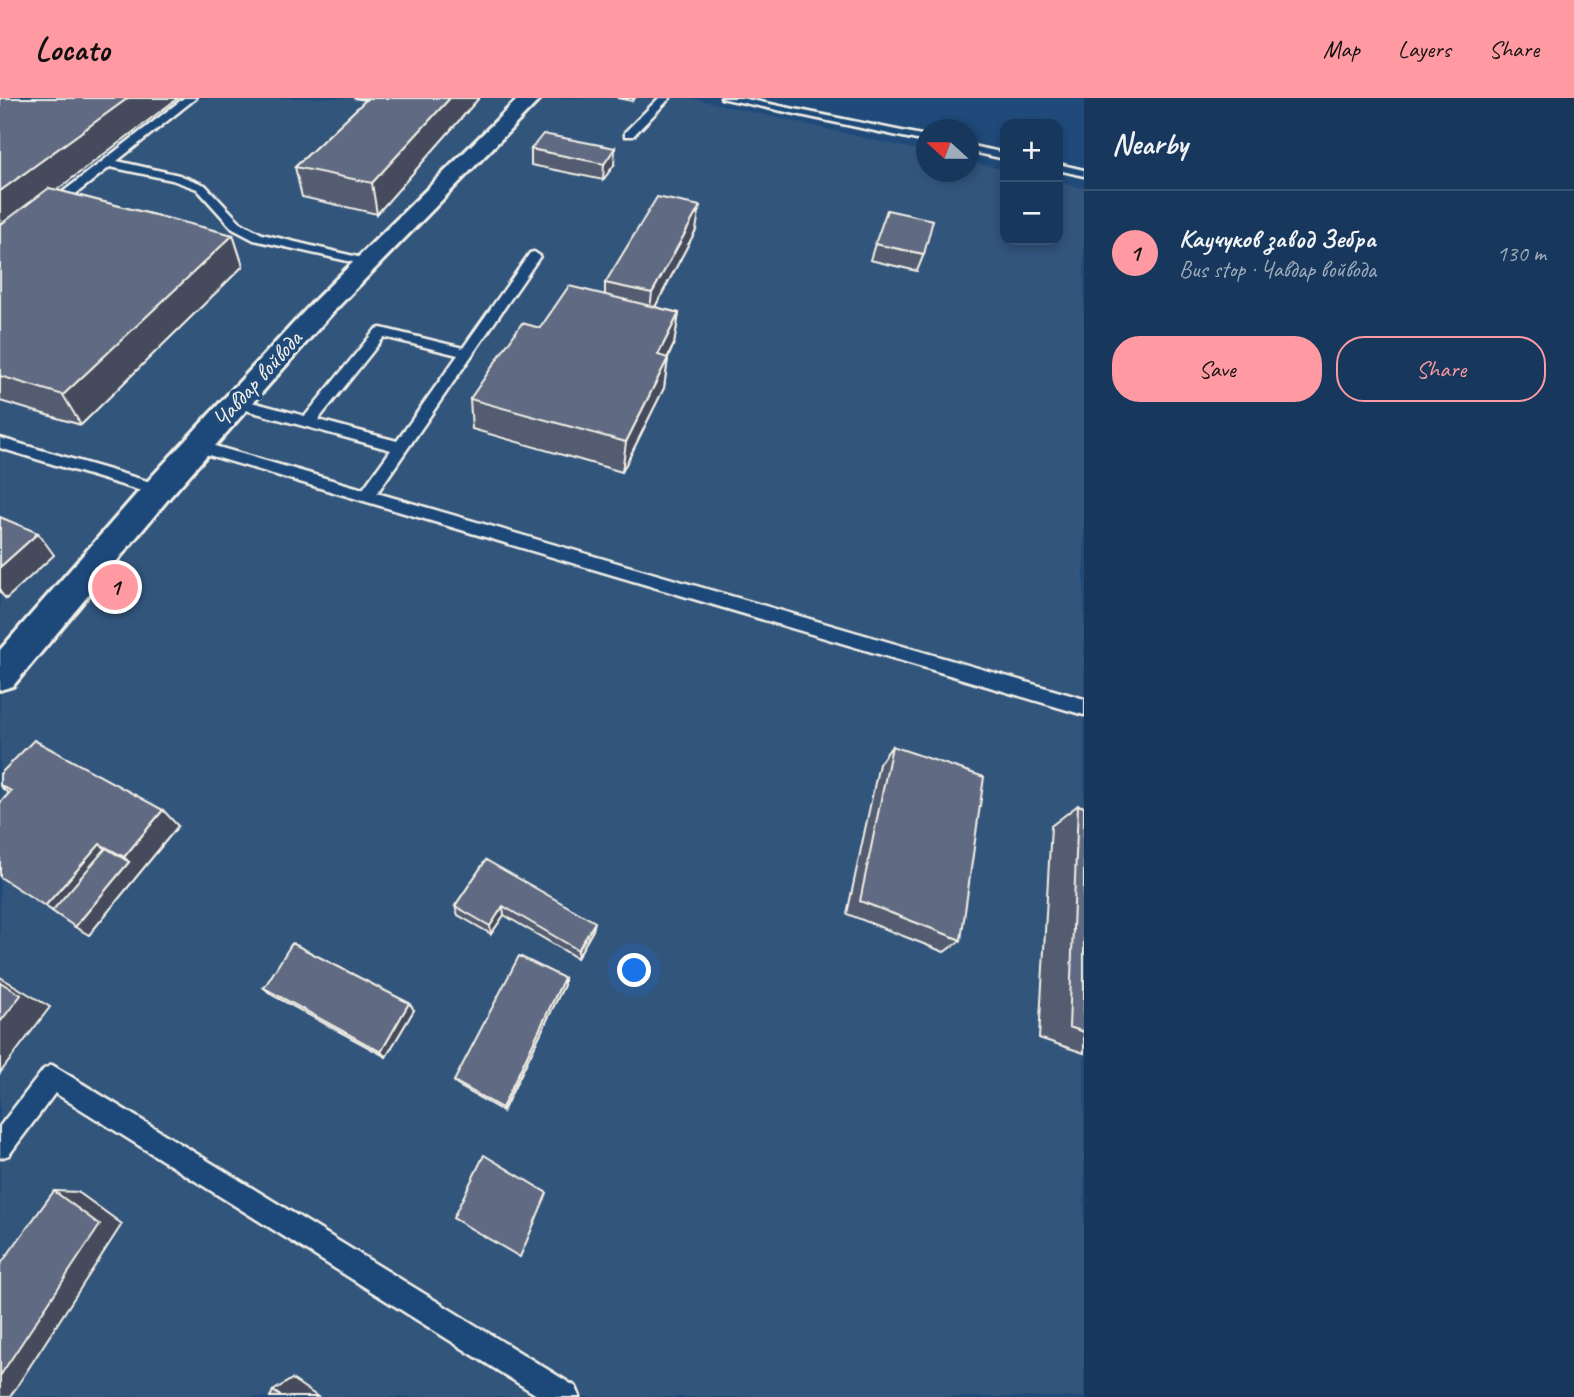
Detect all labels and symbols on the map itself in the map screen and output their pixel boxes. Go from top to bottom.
north arrow [916,119,979,182]
street label: Чавдар войвода [206,323,309,434]
pin: 1 [92,561,138,613]
your location [617,953,651,987]

